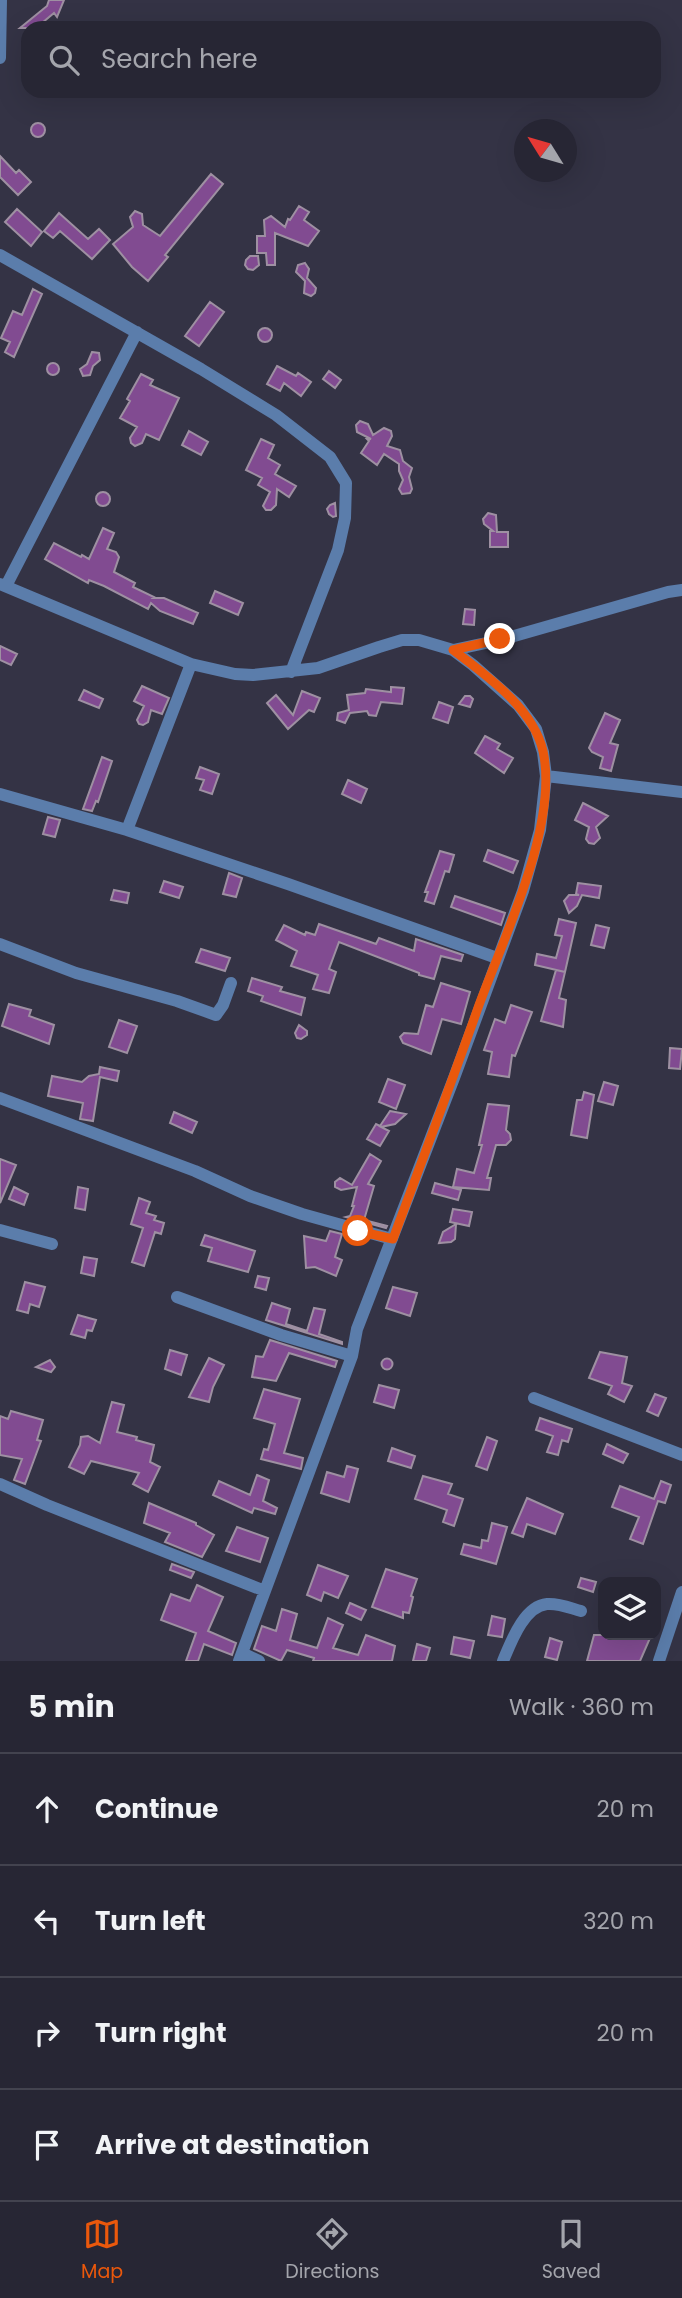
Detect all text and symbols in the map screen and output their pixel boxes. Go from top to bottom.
search box [21,21,661,98]
icon: search [45,41,83,79]
text: Search here [101,41,258,77]
north arrow [514,119,577,182]
route end [484,623,515,654]
route start [342,1215,373,1246]
map controls [598,1577,661,1640]
button: layers [598,1577,661,1640]
text: 5 min [28,1685,115,1728]
text: Walk · 360 m [509,1691,654,1723]
icon: ahead [28,1790,66,1828]
text: Continue [95,1791,218,1827]
text: 20 m [596,1793,654,1825]
icon: left [28,1902,66,1940]
text: Turn left [95,1903,206,1939]
text: 320 m [583,1905,654,1937]
icon: right [28,2014,66,2052]
text: Turn right [95,2015,227,2051]
text: 20 m [596,2017,654,2049]
icon: arrive [28,2126,66,2164]
text: Arrive at destination [95,2127,370,2163]
tab: Map [81,2215,123,2286]
tab: Directions [285,2215,380,2286]
tab: Saved [542,2215,601,2286]

